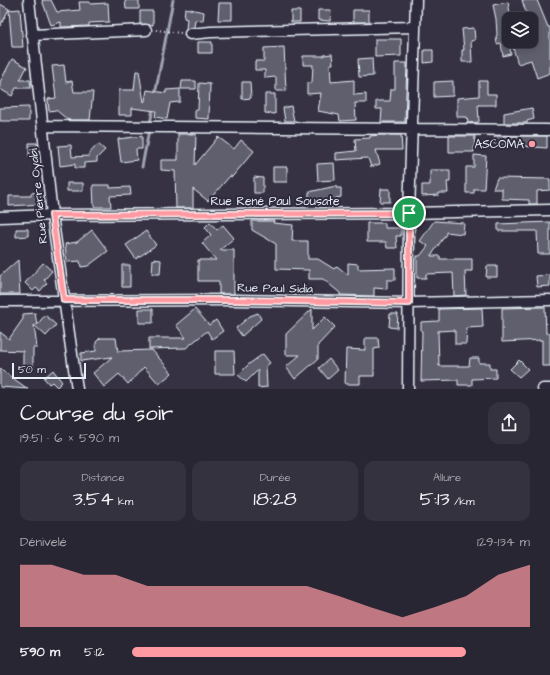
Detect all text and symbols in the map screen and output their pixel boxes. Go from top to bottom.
map controls [502,12,538,48]
button: layers [502,12,538,48]
place label: ASCOMA [474,136,524,153]
marker: ASCOMA [527,139,537,149]
street label: Rue Pierre Oyabi [25,147,53,244]
street label: Rue René Paul Sousate [211,193,340,210]
pin [392,196,426,230]
icon: arrive [398,202,420,224]
street label: Rue Paul Sidia [237,279,313,298]
scale bar [12,361,86,380]
text: 50 m [18,362,46,377]
text: Course du soir [20,398,173,429]
button: share [488,402,530,444]
text: 19:51 · 6 × 590 m [20,429,119,447]
text: Distance [82,470,124,485]
text: Durée [260,470,290,485]
text: Allure [433,470,461,485]
text: 3.54 [73,485,114,513]
text: 18:28 [253,485,297,513]
text: 5:13 [420,485,450,513]
text: km [114,494,133,509]
text: /km [450,494,474,509]
text: Dénivelé [20,533,67,551]
text: 129–134 m [477,533,530,551]
text: 590 m [20,643,60,661]
text: 5:12 [84,643,104,661]

